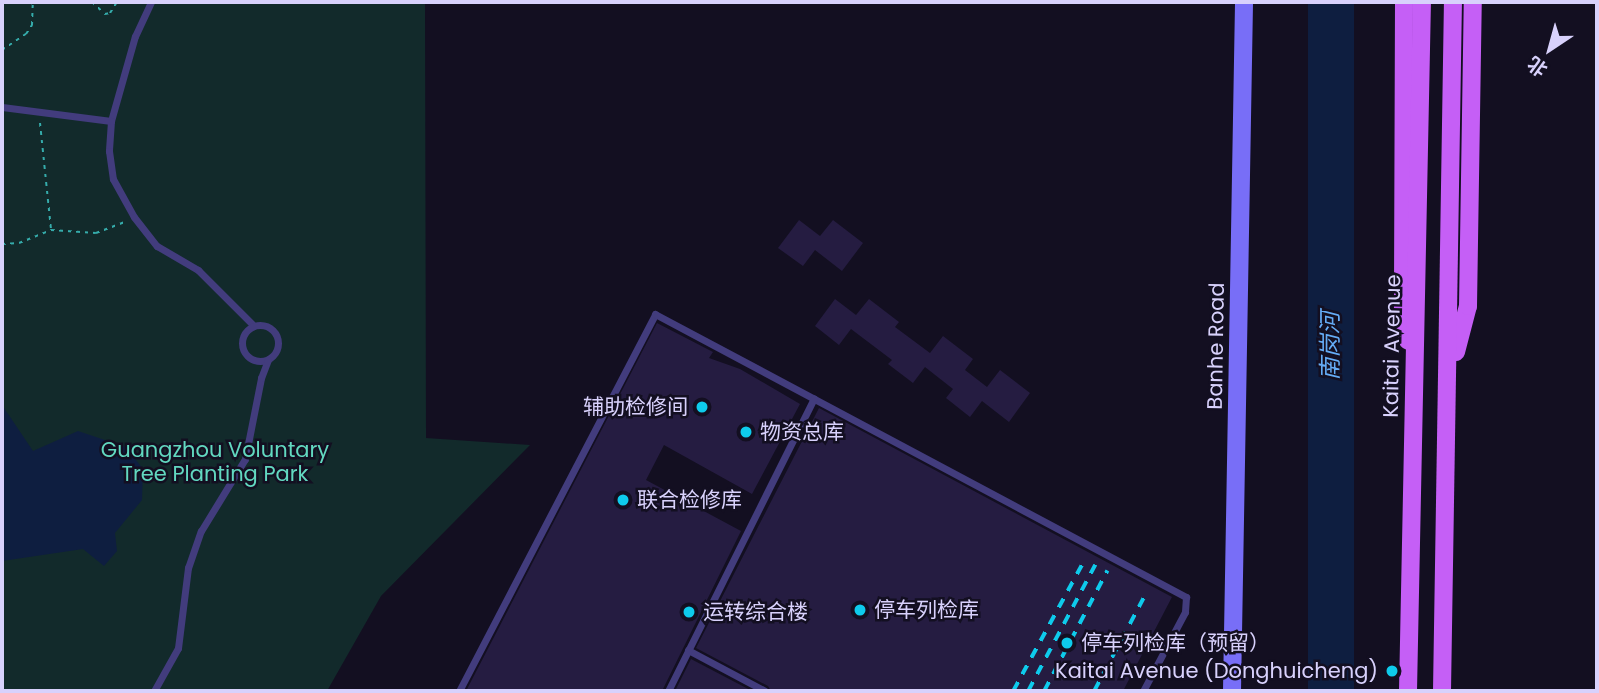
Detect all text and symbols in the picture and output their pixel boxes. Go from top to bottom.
north arrow [1515,14,1585,84]
text: 北 [1522,50,1553,83]
street label: Kaitai Avenue [1378,274,1406,418]
street label: Banhe Road [1202,282,1230,410]
water label: 南岗河 [1316,312,1344,380]
place label: 辅助检修间 [583,394,688,420]
marker: 辅助检修间 [694,399,710,415]
place label: 物资总库 [760,419,844,445]
marker: 物资总库 [738,424,754,440]
park label: Guangzhou Voluntary Tree Planting Park [101,437,329,487]
place label: 联合检修库 [637,487,742,513]
marker: 联合检修库 [615,492,631,508]
place label: 停车列检库 [874,597,979,623]
place label: 运转综合楼 [703,599,808,625]
marker: 停车列检库 [852,602,868,618]
marker: 运转综合楼 [681,604,697,620]
place label: 停车列检库（预留） [1081,630,1270,656]
marker: 停车列检库（预留） [1059,635,1075,651]
place label: Kaitai Avenue (Donghuicheng) [1055,658,1378,684]
marker: Kaitai Avenue (Donghuicheng) [1384,663,1400,679]

